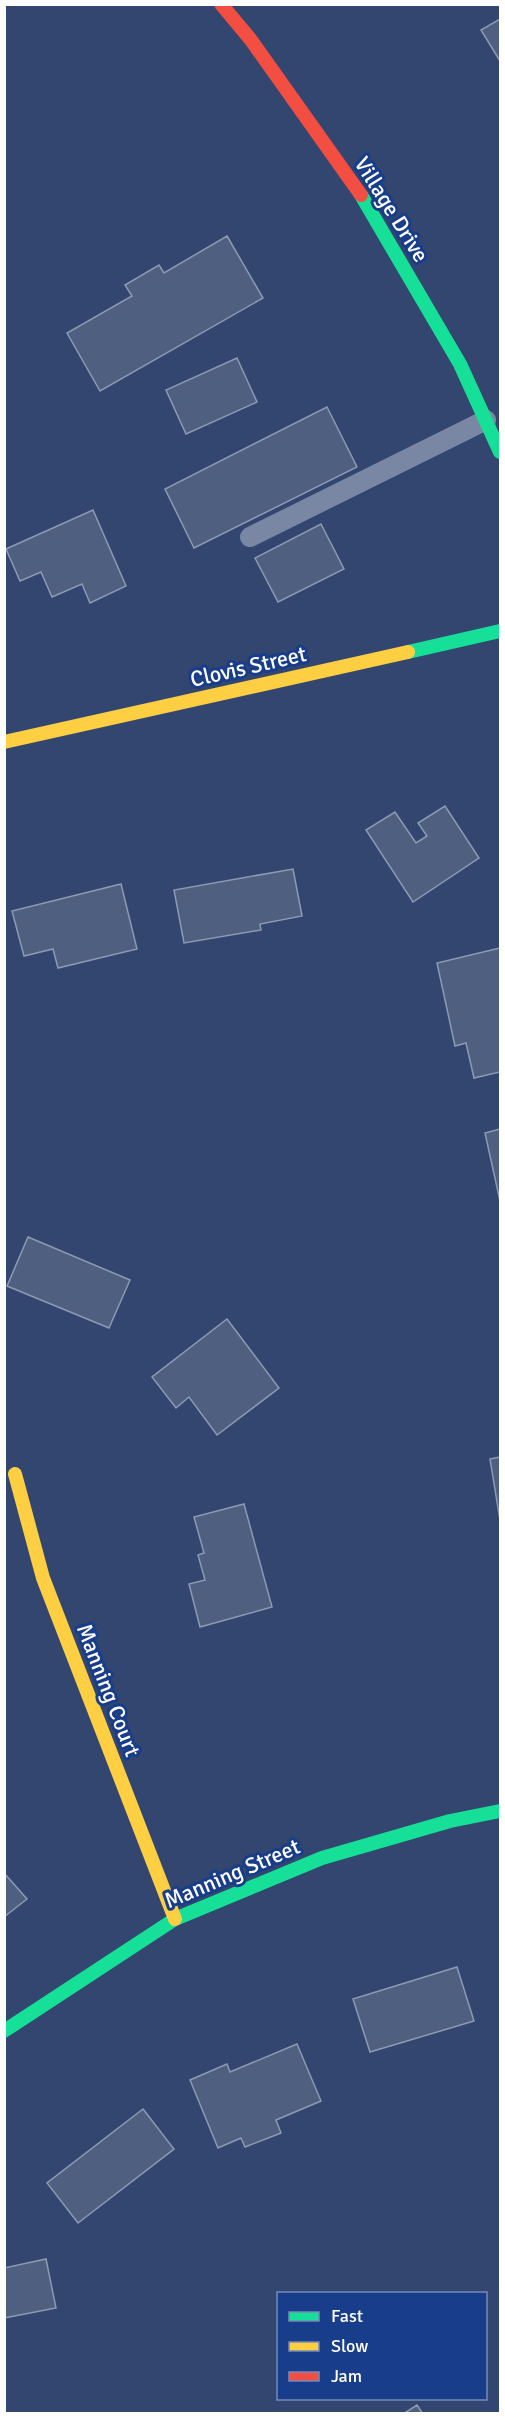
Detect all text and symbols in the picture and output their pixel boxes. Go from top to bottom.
street label: Village Drive [349,152,435,267]
street label: Clovis Street [187,640,309,693]
street label: Manning Court [71,1620,146,1761]
street label: Manning Street [160,1833,304,1914]
legend [277,2292,487,2400]
text: Fast [331,2305,363,2327]
text: Slow [331,2335,368,2357]
text: Jam [331,2365,362,2387]

